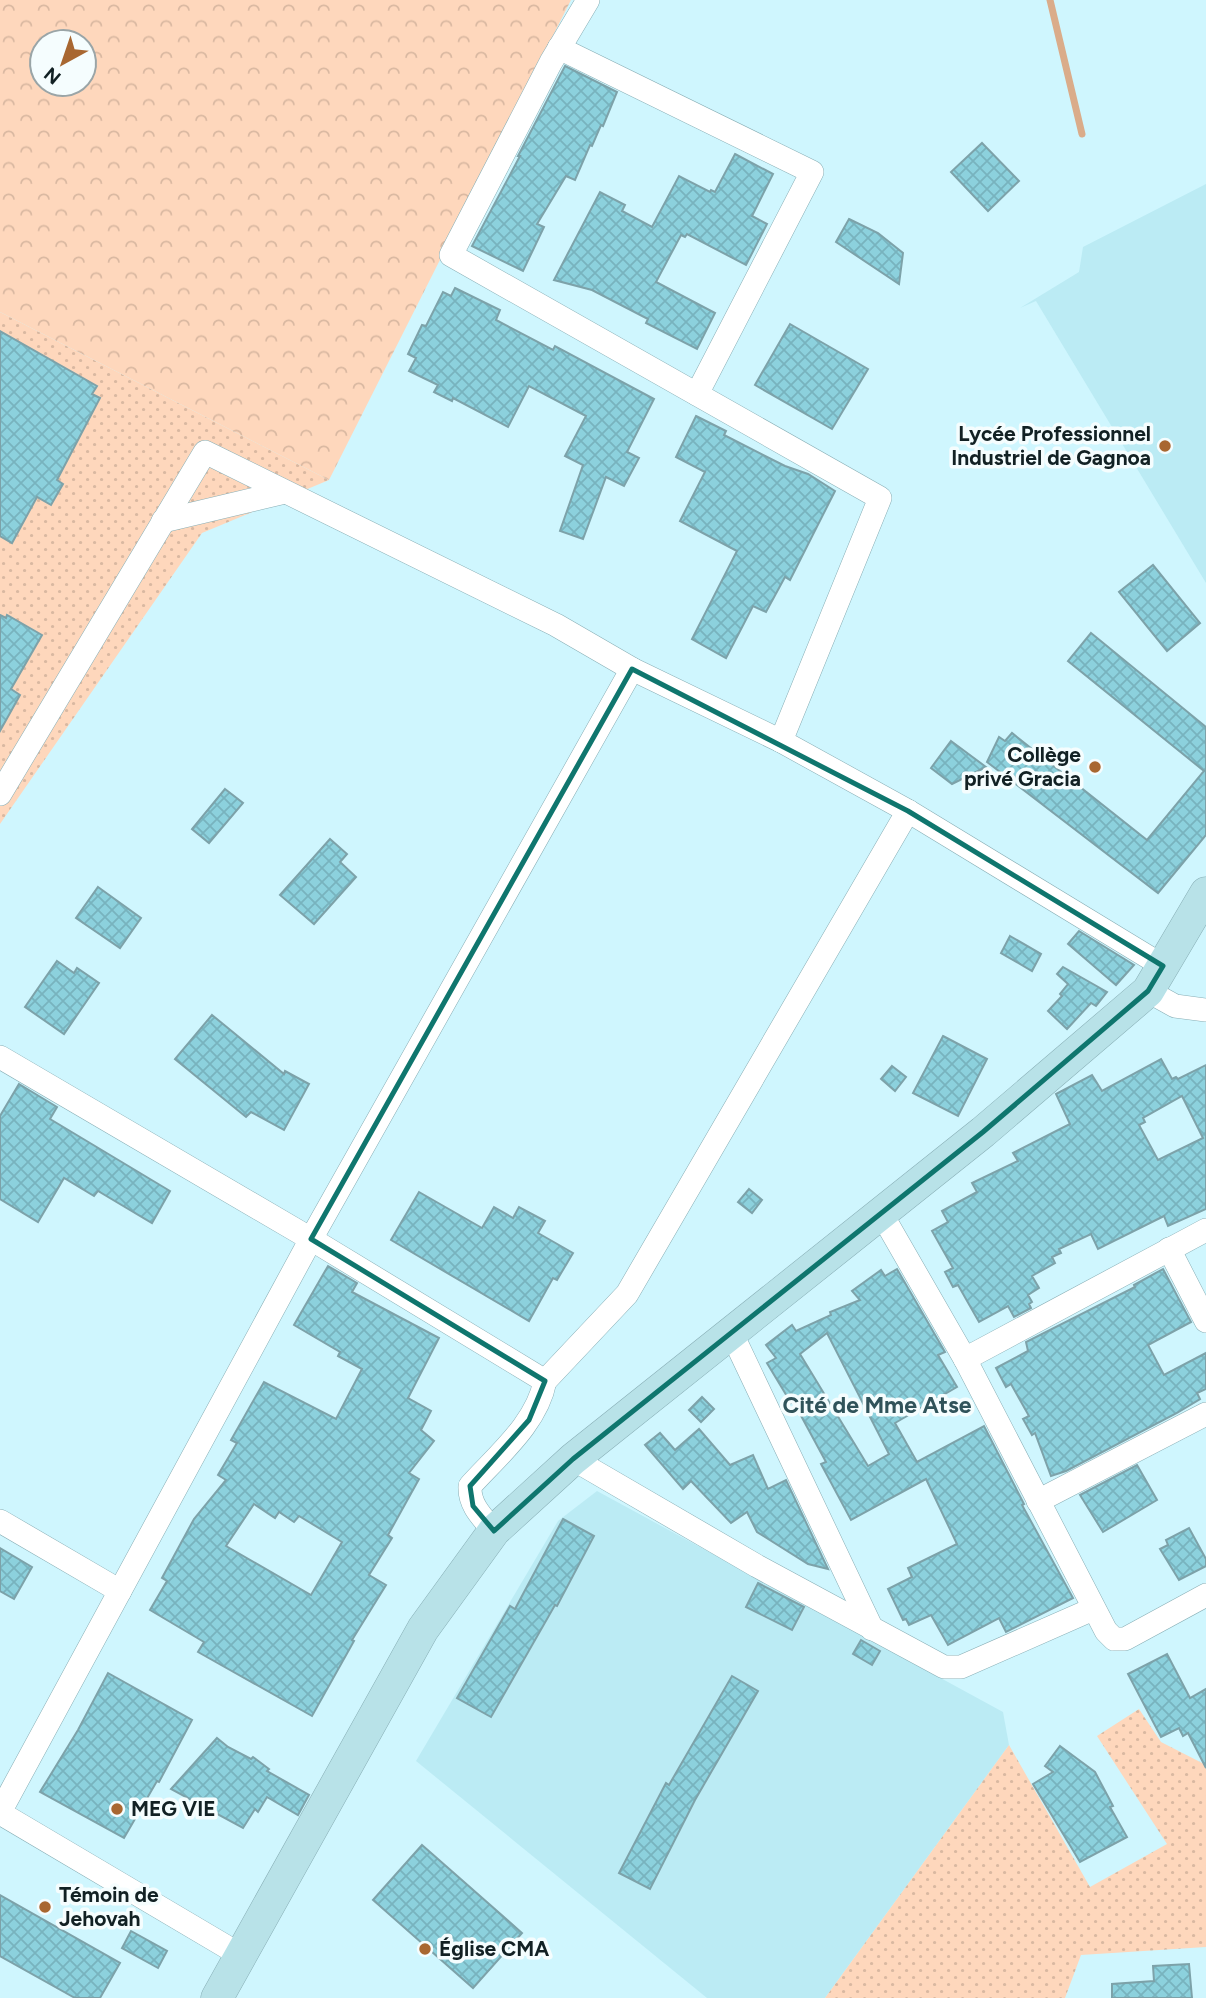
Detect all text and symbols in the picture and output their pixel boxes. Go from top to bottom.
north arrow [28,28,98,98]
text: N [39,62,65,89]
place label: Lycée Professionnel Industriel de Gagnoa [951,421,1151,470]
marker: Lycée Professionnel Industriel de Gagnoa [1157,438,1173,454]
place label: Collège privé Gracia [964,742,1081,791]
marker: Collège privé Gracia [1087,759,1103,775]
district label: Cité de Mme Atse [782,1391,972,1419]
place label: MEG VIE [131,1796,216,1821]
marker: MEG VIE [109,1801,125,1817]
place label: Témoin de Jehovah [59,1882,159,1931]
marker: Témoin de Jehovah [37,1899,53,1915]
place label: Église CMA [439,1936,549,1961]
marker: Église CMA [417,1941,433,1957]

